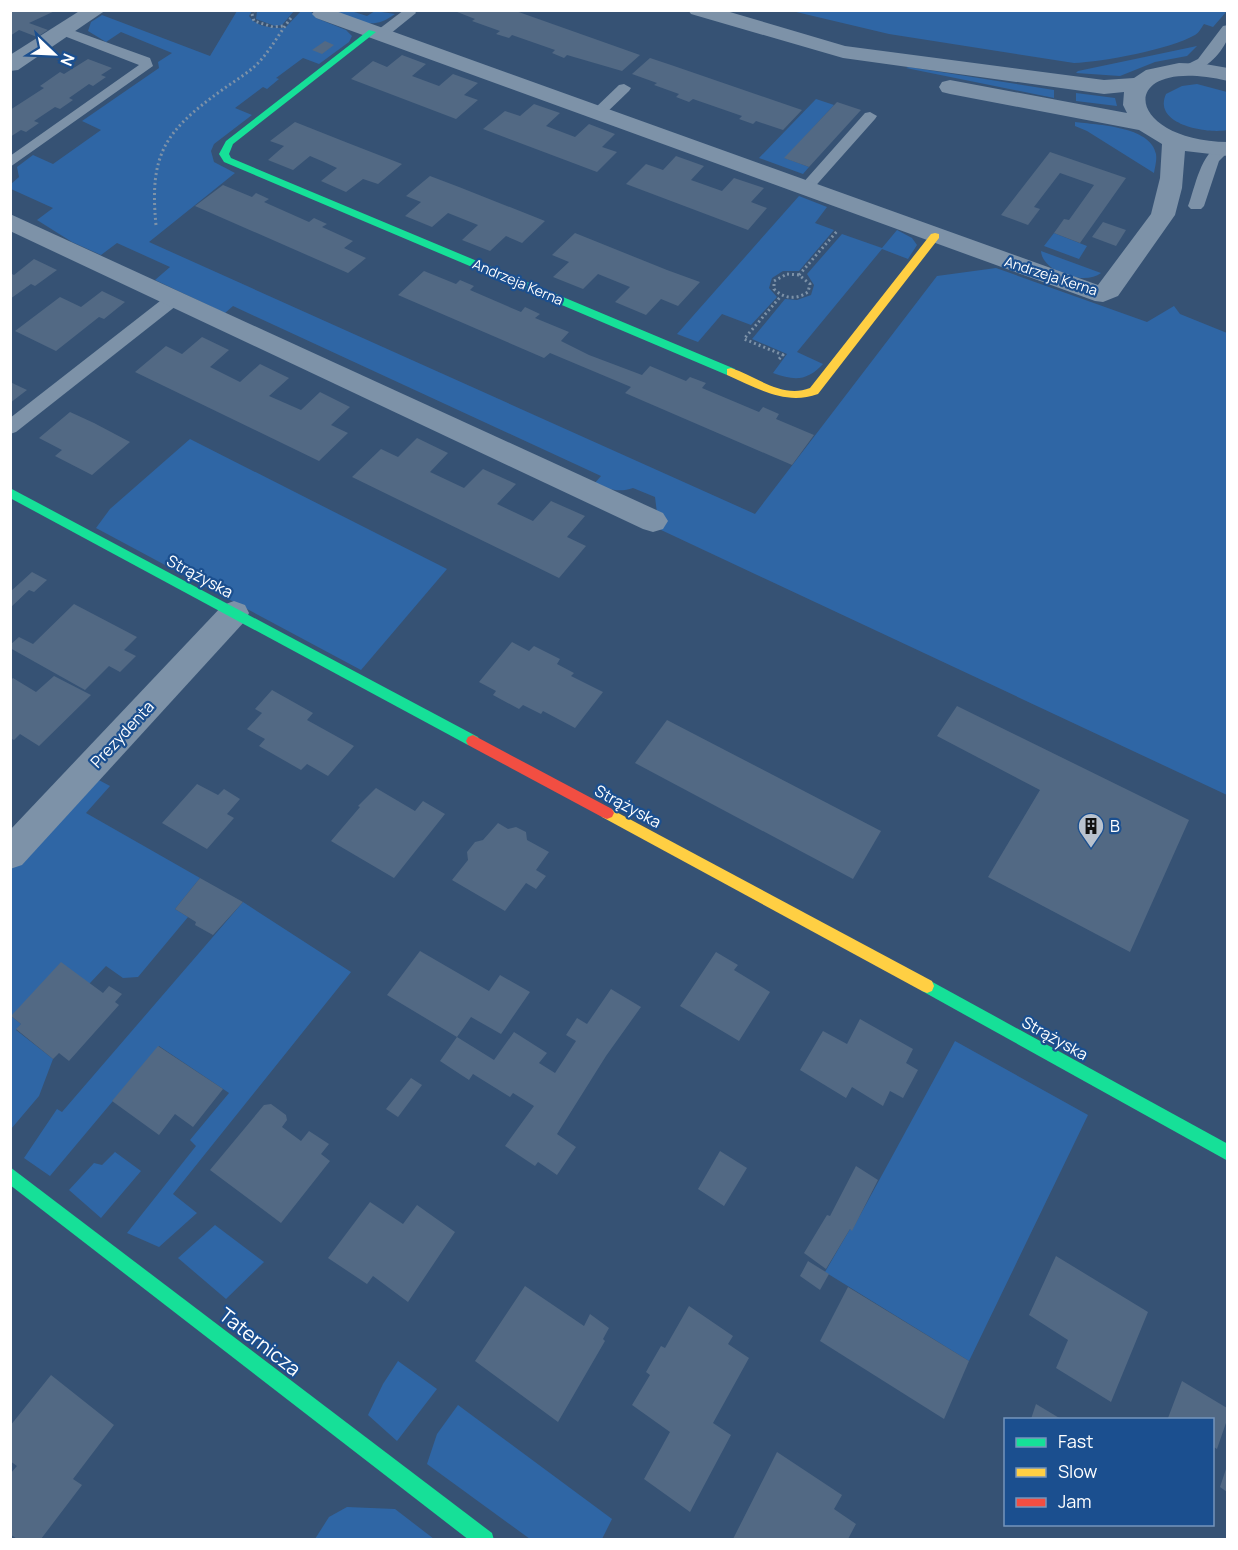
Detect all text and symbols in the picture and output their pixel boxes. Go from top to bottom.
north arrow [24,24,84,84]
text: N [55,50,80,69]
street label: Andrzeja Kerna [1002,252,1100,299]
street label: Andrzeja Kerna [470,254,566,309]
street label: Strążyska [163,549,237,603]
street label: Prezydenta [85,696,159,772]
street label: Strążyska [591,779,665,833]
building icon: B [1076,811,1106,849]
place label: B [1110,815,1120,837]
street label: Strążyska [1018,1011,1092,1065]
street label: Taternicza [214,1301,307,1382]
legend [1004,1418,1214,1526]
text: Fast [1058,1429,1093,1453]
text: Slow [1058,1459,1098,1483]
text: Jam [1058,1489,1092,1513]

